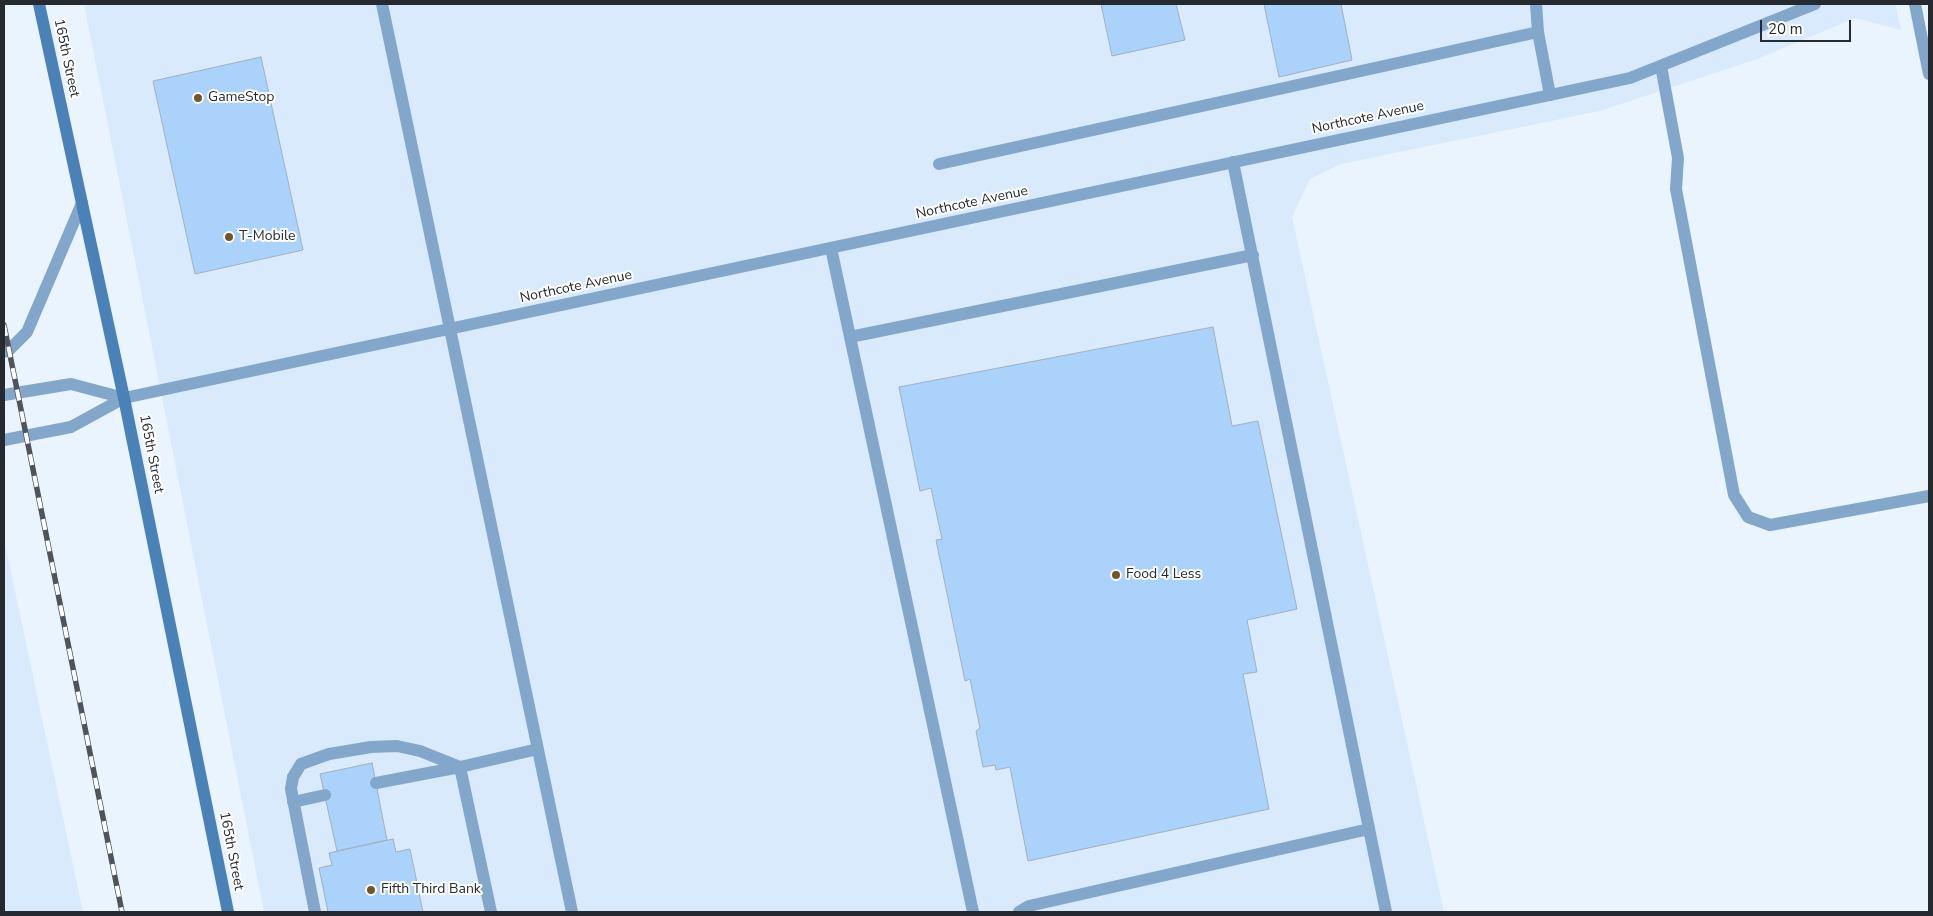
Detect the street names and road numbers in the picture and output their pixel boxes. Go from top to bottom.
street label: 165th Street [49,17,83,99]
street label: Northcote Avenue [1311,98,1425,138]
street label: Northcote Avenue [915,183,1029,223]
street label: Northcote Avenue [519,267,633,307]
street label: 165th Street [135,413,167,495]
street label: 165th Street [215,810,247,892]

